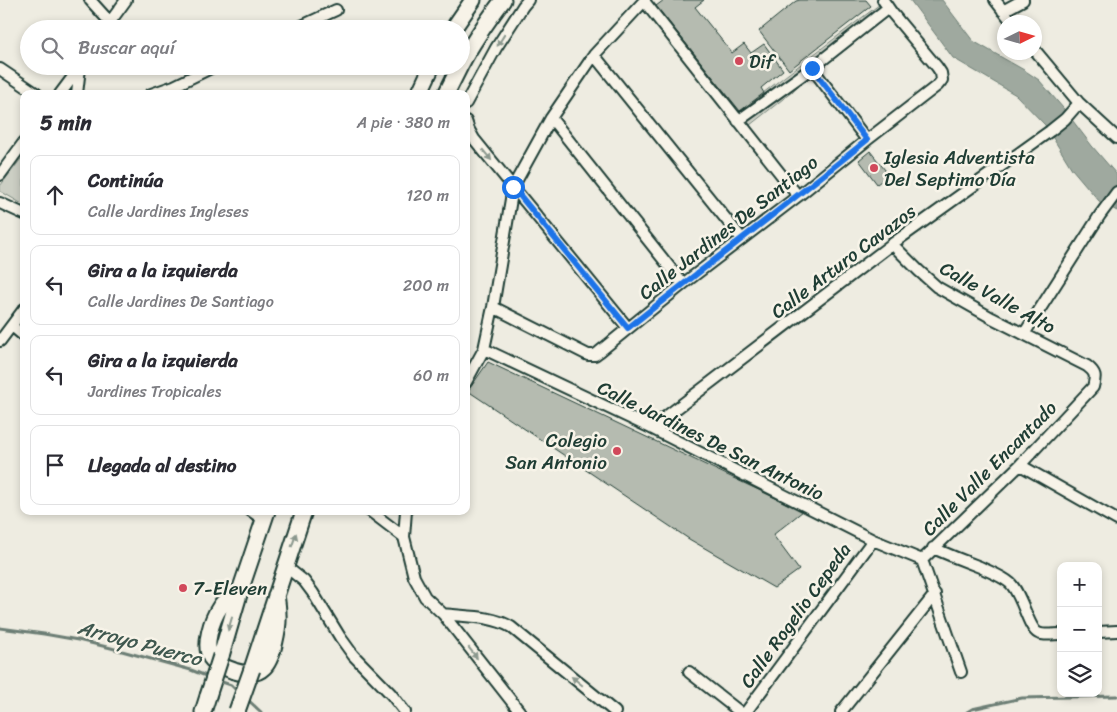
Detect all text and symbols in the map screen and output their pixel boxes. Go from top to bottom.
north arrow [997,15,1042,60]
search box [20,20,470,75]
text: Buscar aquí [78,31,175,64]
icon: search [38,34,66,62]
one-way arrow [496,34,506,47]
place label: Dif [749,45,777,78]
marker: Dif [733,55,745,67]
route end [801,57,824,80]
text: 5 min [40,104,92,142]
text: A pie · 380 m [357,108,450,137]
place label: Iglesia Adventista Del Septimo Día [883,141,1035,196]
street label: Calle Jardines De Santiago [631,146,826,308]
one-way arrow [482,149,493,162]
marker: Iglesia Adventista Del Septimo Día [868,162,880,174]
text: Continúa [88,164,163,197]
route start [502,176,525,199]
icon: ahead [41,181,69,209]
text: 120 m [406,181,449,210]
street label: Calle Arturo Cavazos [763,195,923,327]
text: Calle Jardines Ingleses [88,197,249,226]
street label: Calle Valle Alto [934,252,1062,343]
text: Gira a la izquierda [88,254,238,287]
icon: left [41,271,69,299]
text: 200 m [403,271,449,300]
text: Calle Jardines De Santiago [88,287,274,316]
text: Gira a la izquierda [88,344,238,377]
icon: left [41,361,69,389]
text: 60 m [413,361,449,390]
street label: Calle Jardines De San Antonio [592,371,830,510]
text: Jardines Tropicales [88,377,221,406]
street label: Calle Valle Encantado [914,393,1065,544]
place label: Colegio San Antonio [505,424,607,479]
marker: Colegio San Antonio [611,445,623,457]
text: Llegada al destino [88,449,237,482]
icon: arrive [41,451,69,479]
one-way arrow [291,532,299,547]
street label: Calle Rogelio Cepeda [731,535,860,695]
map controls [1057,562,1102,697]
button: + [1057,562,1102,607]
place label: 7-Eleven [193,572,267,605]
marker: 7-Eleven [177,582,189,594]
button: − [1057,607,1102,652]
water label: Arroyo Puerco [73,610,207,677]
one-way arrow [226,617,234,632]
one-way arrow [468,646,479,659]
button: layers [1057,652,1102,697]
one-way arrow [571,676,584,687]

